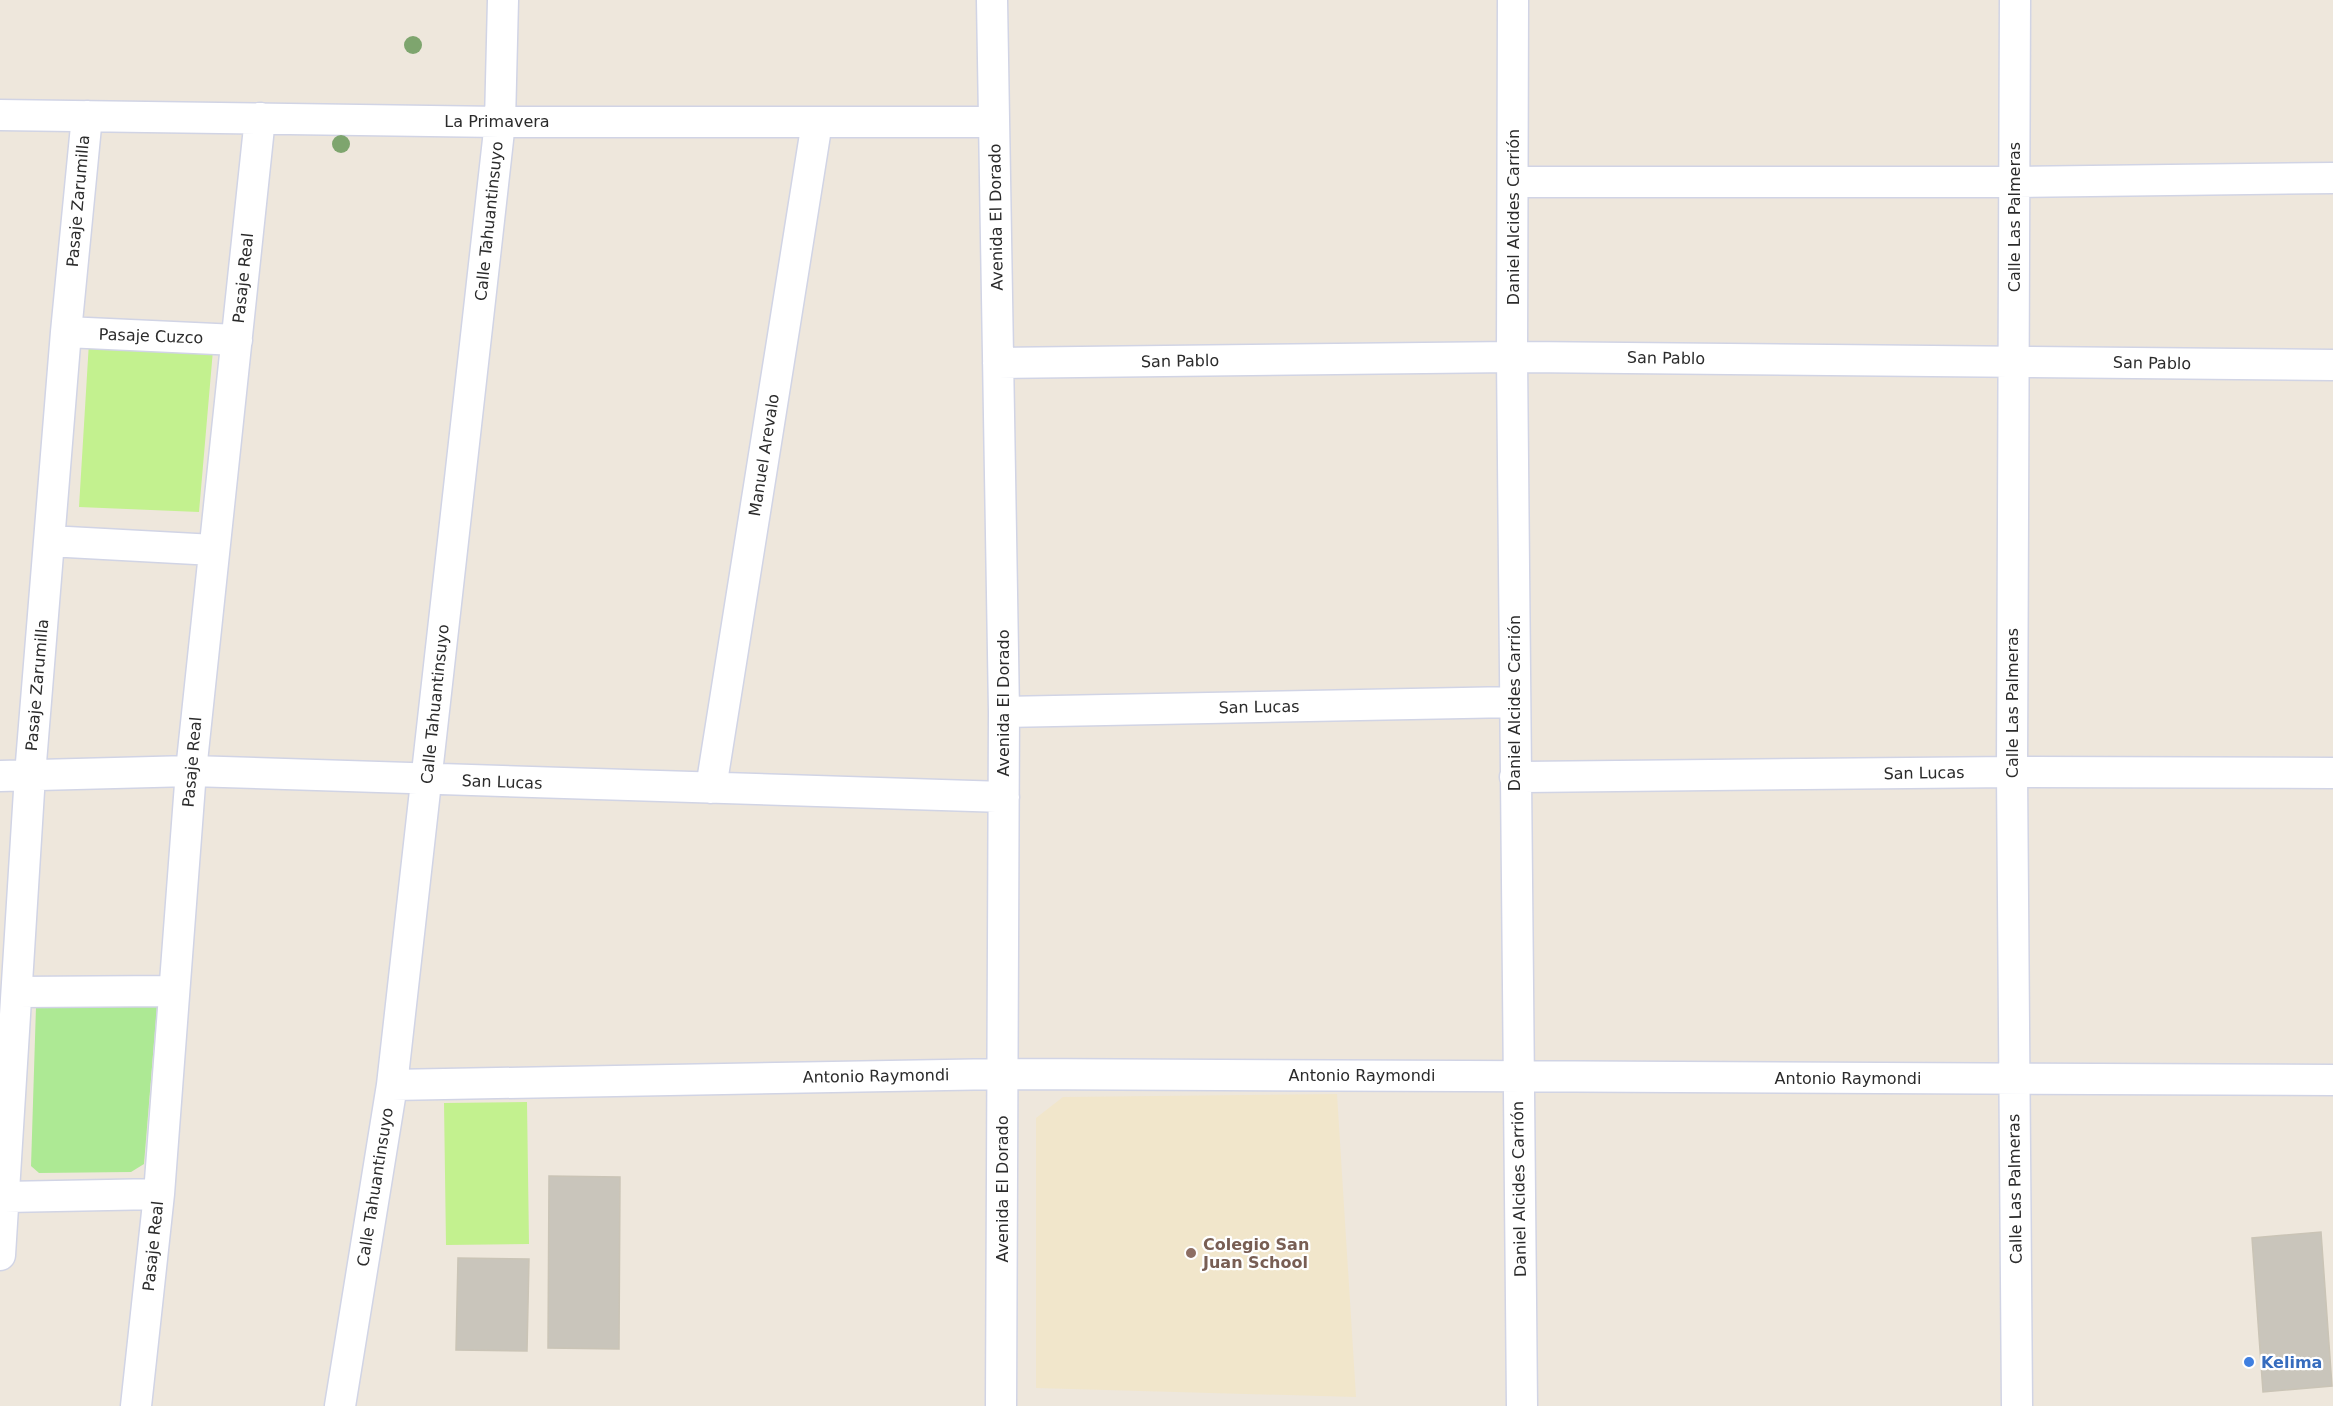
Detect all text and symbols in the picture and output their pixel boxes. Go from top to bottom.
street label: La Primavera [444,112,550,131]
street label: Daniel Alcides Carrión [1504,129,1523,305]
street label: Pasaje Zarumilla [63,134,93,268]
street label: Calle Tahuantinsuyo [471,140,507,302]
street label: Calle Las Palmeras [2005,142,2024,292]
street label: Avenida El Dorado [985,143,1007,291]
street label: Pasaje Real [229,232,257,324]
street label: Pasaje Cuzco [98,325,204,347]
street label: San Pablo [1627,348,1705,368]
street label: San Pablo [1141,351,1219,371]
street label: San Pablo [2113,353,2191,373]
street label: Manuel Arevalo [745,392,783,518]
street label: Daniel Alcides Carrión [1505,615,1524,791]
street label: Pasaje Zarumilla [22,618,52,752]
street label: Calle Tahuantinsuyo [417,623,453,785]
street label: Calle Las Palmeras [2003,628,2022,778]
street label: Avenida El Dorado [994,629,1013,777]
street label: San Lucas [1218,697,1300,717]
street label: Pasaje Real [179,716,205,808]
street label: San Lucas [1883,763,1965,783]
street label: San Lucas [461,771,543,793]
street label: Antonio Raymondi [802,1065,950,1087]
street label: Antonio Raymondi [1289,1066,1435,1085]
street label: Antonio Raymondi [1775,1069,1921,1088]
street label: Daniel Alcides Carrión [1508,1101,1530,1277]
street label: Calle Tahuantinsuyo [353,1106,397,1268]
street label: Calle Las Palmeras [2004,1114,2026,1264]
street label: Avenida El Dorado [993,1115,1012,1263]
street label: Pasaje Real [139,1200,167,1292]
place label: Colegio San Juan School [1202,1235,1309,1272]
marker: Colegio San Juan School [1184,1246,1198,1260]
place label: Kelima [2261,1353,2322,1372]
marker: Kelima [2242,1355,2256,1369]

